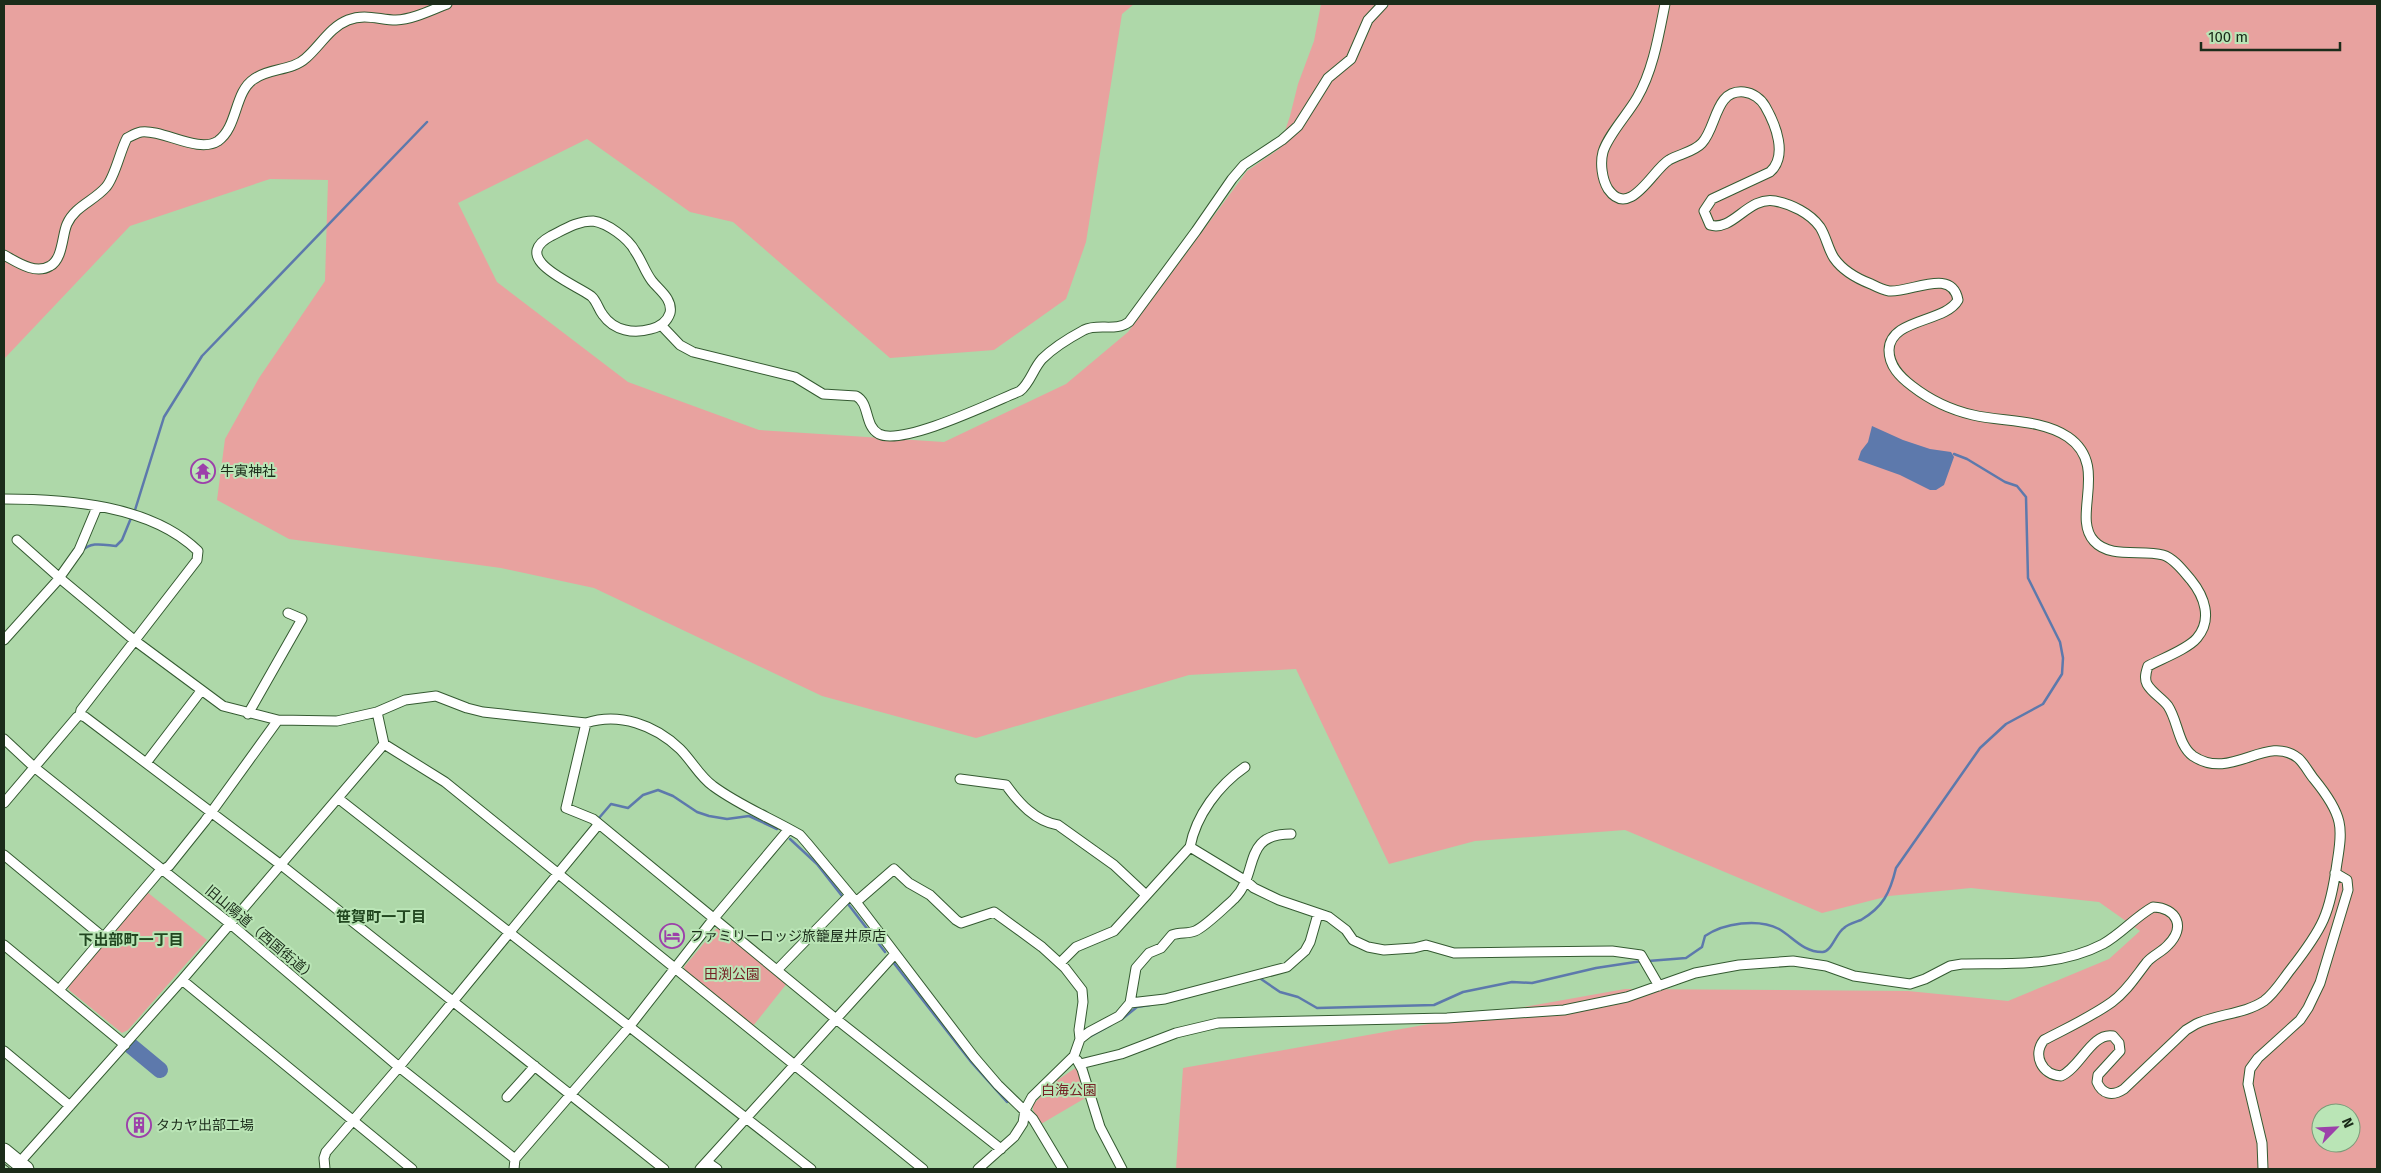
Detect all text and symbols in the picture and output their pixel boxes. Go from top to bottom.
scale bar [2201,20,2340,52]
text: 100 m [2208,28,2248,46]
temple icon: 牛寅神社 [190,458,216,484]
place label: 牛寅神社 [220,463,276,480]
street label: 旧山陽道（西国街道） [202,882,320,985]
district label: 笹賀町一丁目 [336,908,426,926]
hotel icon: ファミリーロッジ旅籠屋井原店 [659,923,685,949]
place label: ファミリーロッジ旅籠屋井原店 [690,928,886,945]
district label: 下出部町一丁目 [78,931,184,949]
park label: 田渕公園 [704,966,760,983]
park label: 白海公園 [1041,1082,1097,1099]
north arrow [2311,1103,2361,1153]
building icon: タカヤ出部工場 [126,1112,152,1138]
text: N [2338,1115,2357,1131]
place label: タカヤ出部工場 [156,1117,254,1134]

